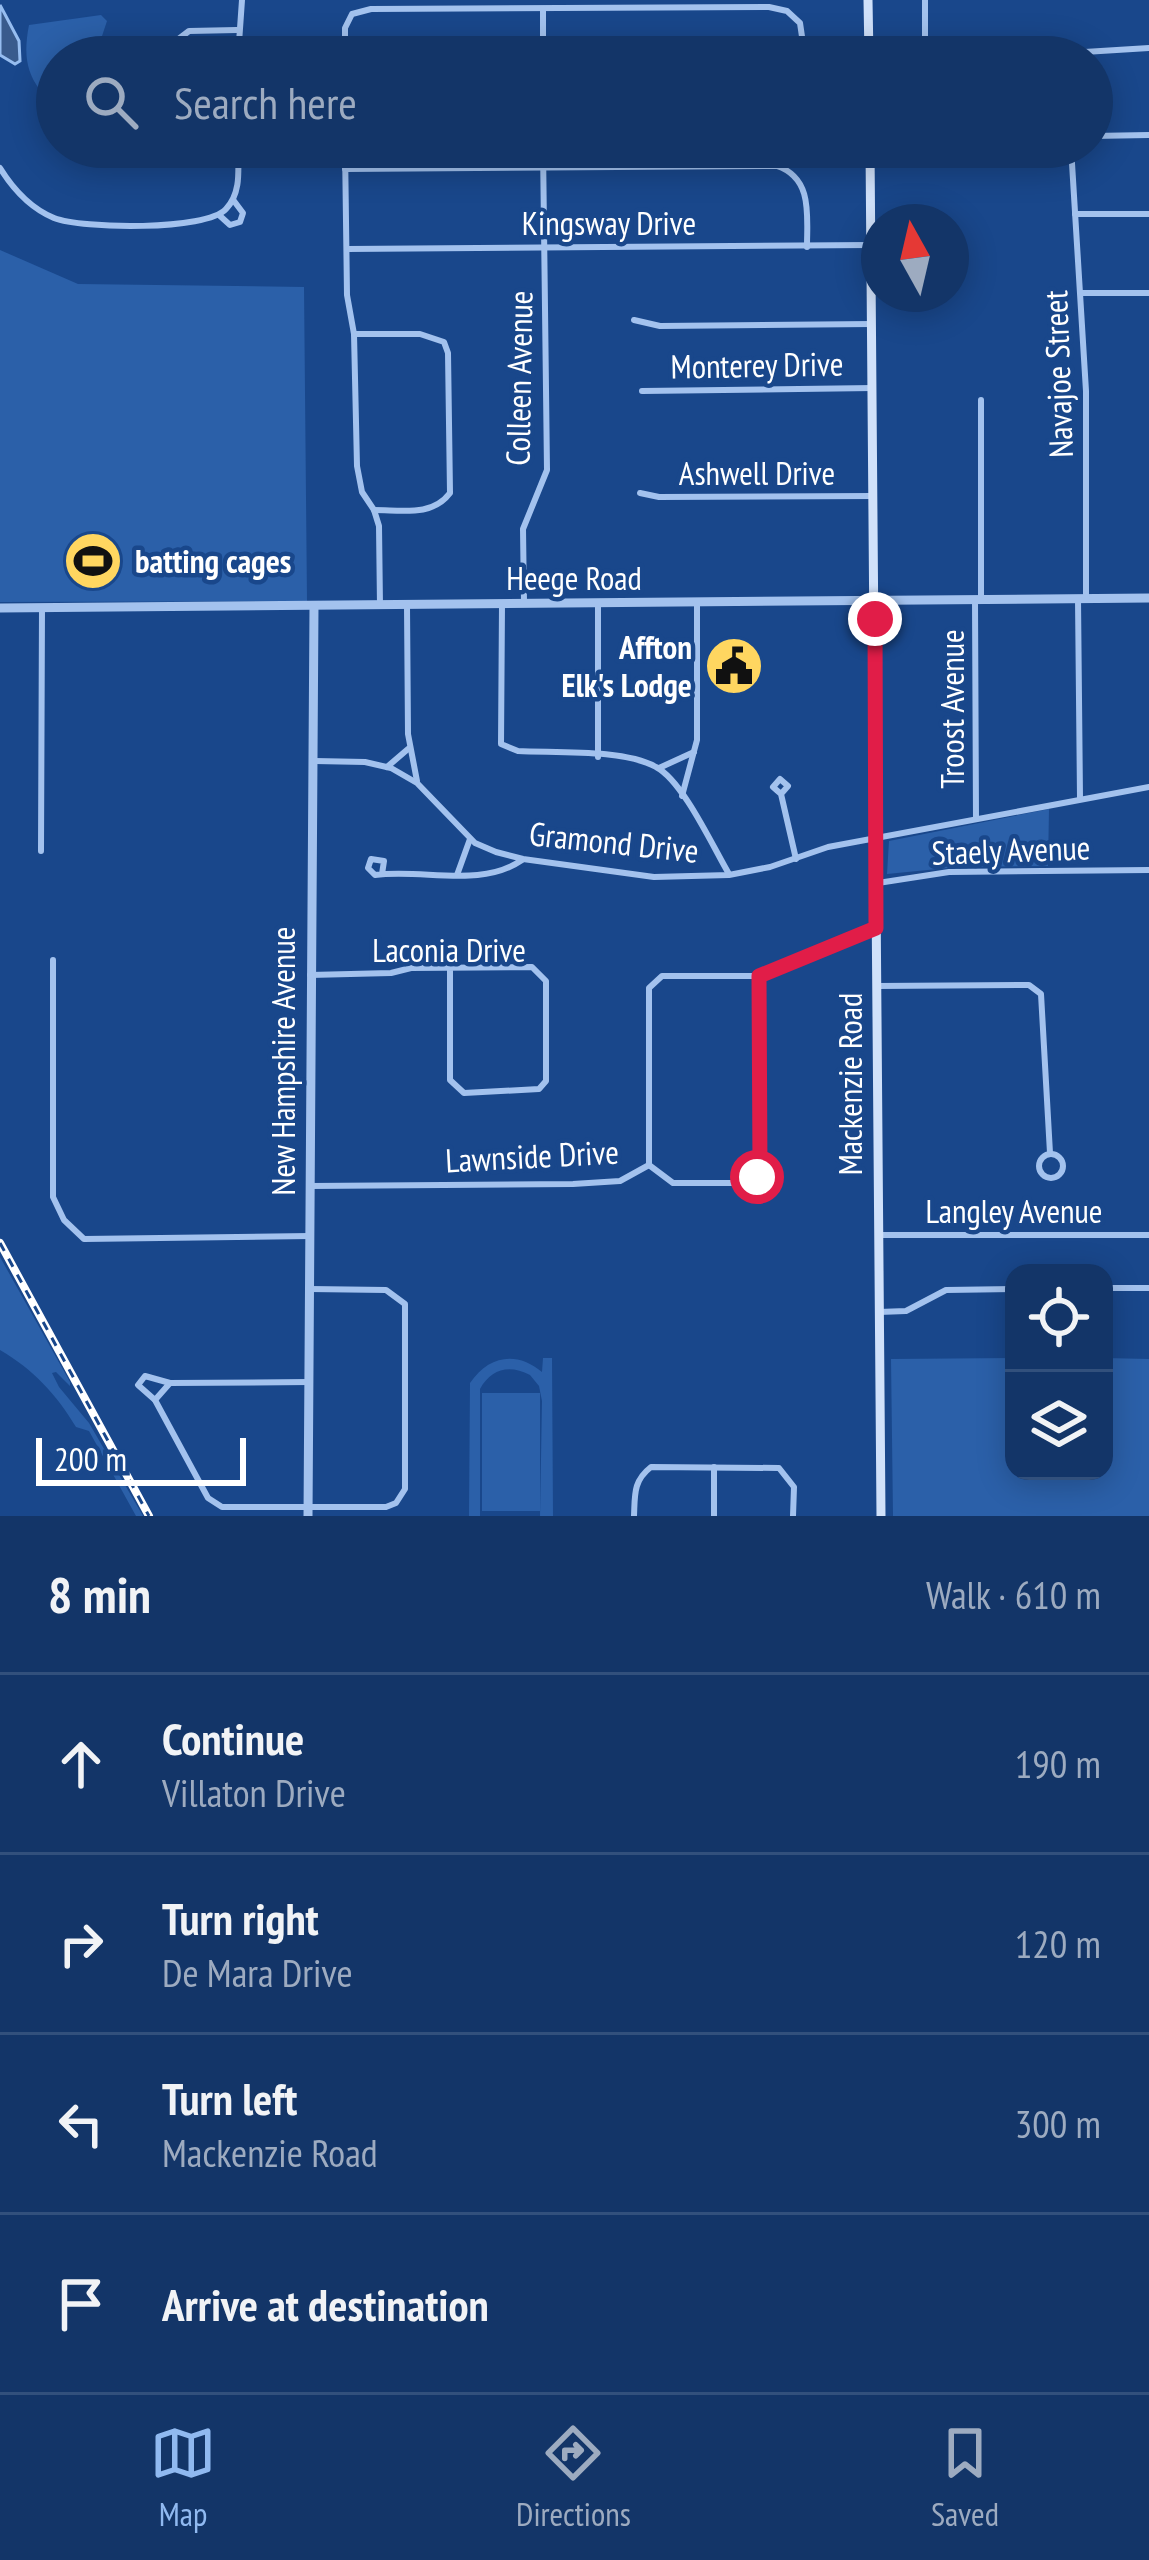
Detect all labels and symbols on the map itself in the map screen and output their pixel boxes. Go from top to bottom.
street label: Kingsway Drive [522,201,696,244]
north arrow [861,204,969,312]
street label: Colleen Avenue [495,290,542,466]
street label: Navajoe Street [1033,290,1082,458]
street label: Monterey Drive [670,341,844,388]
street label: Ashwell Drive [679,451,835,494]
sports icon: batting cages [62,530,124,592]
place label: batting cages [135,539,291,582]
street label: Heege Road [506,556,642,599]
route end [848,592,902,646]
place label: Affton Elk's Lodge [562,625,692,706]
street label: Troost Avenue [930,629,973,789]
public building icon: Affton Elk's Lodge [703,635,765,697]
street label: Gramond Drive [527,811,701,872]
street label: Staely Avenue [931,825,1091,874]
street label: New Hampshire Avenue [261,927,304,1195]
street label: Laconia Drive [372,928,526,971]
street label: Mackenzie Road [828,993,871,1175]
street label: Lawnside Drive [444,1129,620,1182]
route start [730,1150,784,1204]
street label: Langley Avenue [926,1189,1102,1232]
scale bar [36,1432,246,1485]

